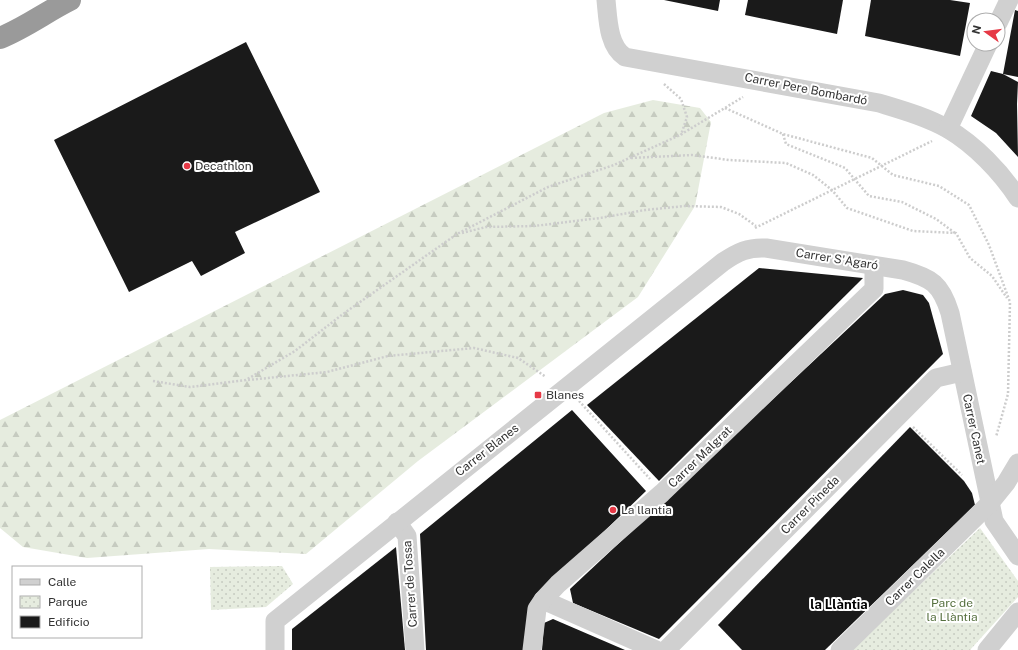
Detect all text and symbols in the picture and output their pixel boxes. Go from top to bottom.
north arrow [966,12,1006,52]
text: N [969,24,983,35]
street label: Carrer Pere Bombardó [744,70,869,108]
place label: Decathlon [195,159,252,173]
marker: Decathlon [182,161,192,171]
street label: Carrer S'Agaró [795,246,879,272]
place label: Blanes [546,388,584,402]
marker: Blanes [533,390,543,400]
street label: Carrer Canet [960,393,988,466]
street label: Carrer Blanes [453,421,521,479]
street label: Carrer Malgrat [665,423,735,491]
street label: Carrer Pineda [778,473,842,537]
place label: La llantia [621,503,672,517]
marker: La llantia [608,505,618,515]
street label: Carrer de Tossa [400,540,420,628]
street label: Carrer Calella [882,545,948,609]
legend [12,566,142,638]
text: Calle [48,575,77,589]
text: Parque [48,595,88,609]
park label: Parc de la Llàntia [926,596,978,624]
district label: la Llàntia [810,597,868,612]
text: Edificio [48,615,90,629]

